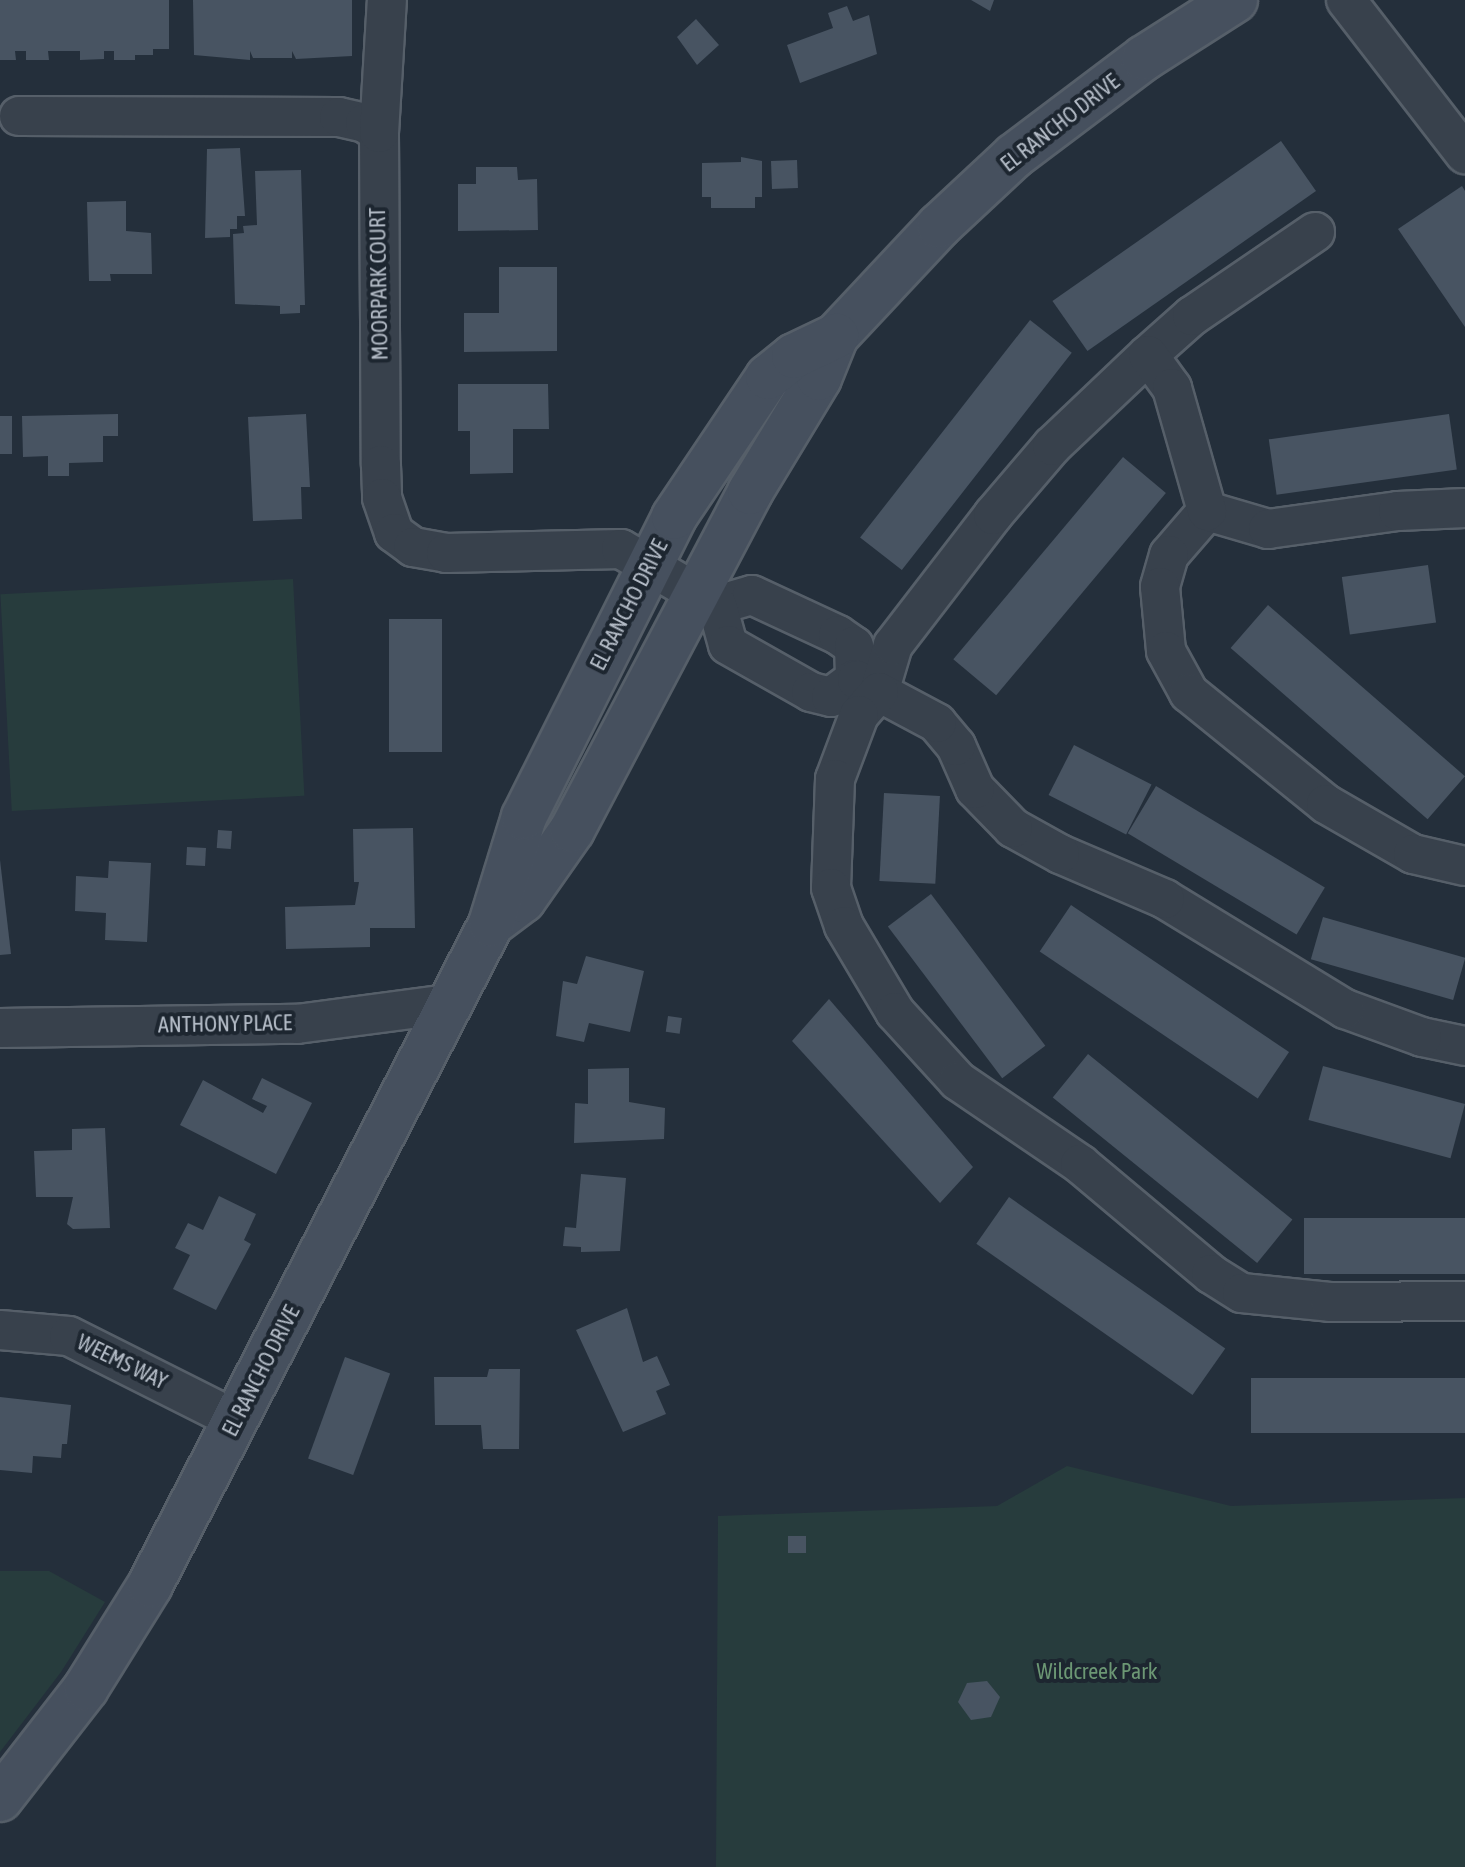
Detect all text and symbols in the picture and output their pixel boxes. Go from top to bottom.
street label: EL RANCHO DRIVE [995,68,1125,178]
street label: MOORPARK COURT [364,207,394,361]
street label: EL RANCHO DRIVE [585,535,673,675]
street label: ANTHONY PLACE [158,1010,292,1038]
street label: EL RANCHO DRIVE [217,1301,305,1441]
street label: WEEMS WAY [73,1329,171,1395]
park label: Wildcreek Park [1037,1659,1157,1685]

